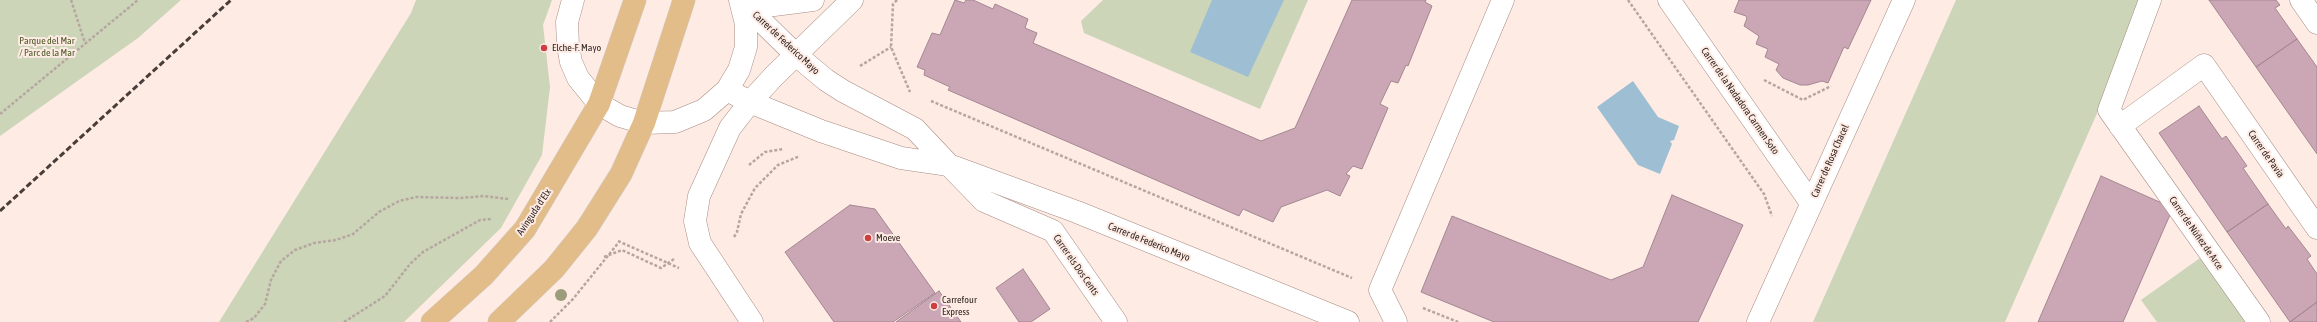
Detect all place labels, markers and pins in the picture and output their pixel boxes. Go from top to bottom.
place label: Elche-F. Mayo [552,42,601,54]
marker: Elche-F. Mayo [539,43,549,53]
place label: Moeve [876,232,900,244]
marker: Moeve [863,233,873,243]
place label: Carrefour Express [942,294,977,318]
marker: Carrefour Express [929,301,939,311]

